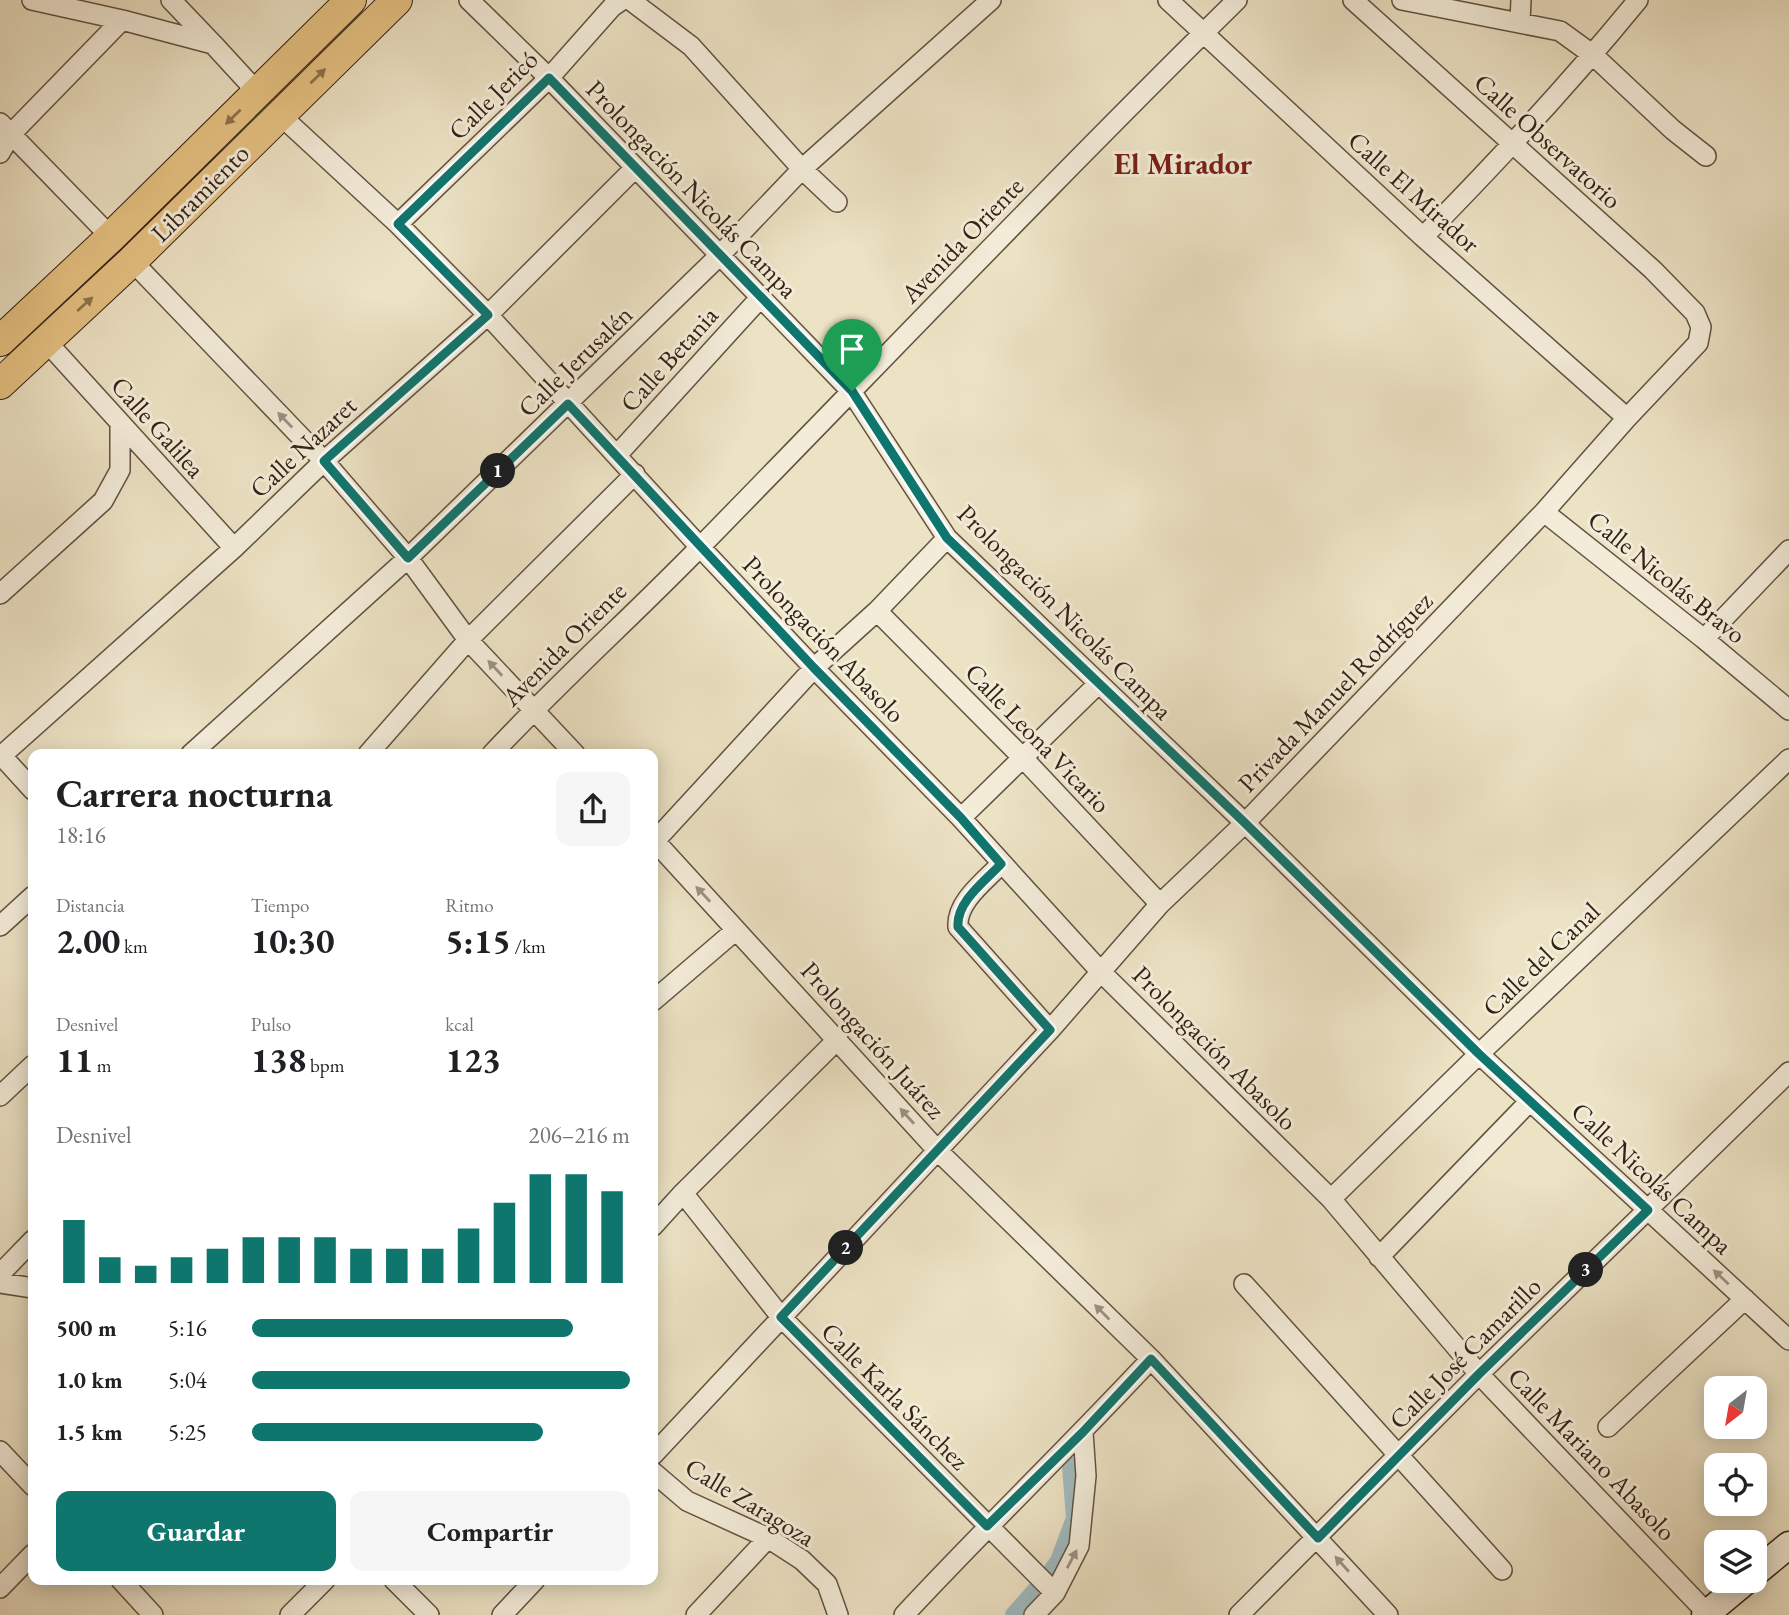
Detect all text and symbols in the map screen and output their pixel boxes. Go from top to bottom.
street label: Calle Jericó [441,43,545,147]
street label: Calle Observatorio [1467,66,1629,216]
one-way arrow [309,69,326,85]
street label: Prolongación Nicolás Campa [579,73,806,306]
one-way arrow [225,109,242,126]
street label: Calle El Mirador [1341,124,1487,260]
street label: Libramiento [144,137,256,249]
district label: El Mirador [1114,144,1253,183]
street label: Avenida Oriente [892,170,1031,311]
one-way arrow [76,296,93,312]
street label: Calle Jerusalén [510,298,640,424]
street label: Calle Betania [613,298,726,419]
pin [822,319,882,391]
icon: arrive [833,330,871,368]
street label: Calle Galilea [103,369,213,485]
street label: Calle Nazaret [242,389,364,505]
one-way arrow [277,412,293,429]
pin: 1 [480,454,516,489]
text: 1 [492,458,503,483]
street label: Prolongación Nicolás Campa [950,497,1180,727]
street label: Calle Nicolás Bravo [1581,503,1753,651]
street label: Prolongación Abasolo [735,548,913,730]
street label: Avenida Oriente [494,574,634,714]
street label: Privada Manuel Rodríguez [1230,584,1440,800]
street label: Calle Leona Vicario [958,656,1118,820]
one-way arrow [487,659,503,677]
text: Carrera nocturna [56,769,333,818]
button: share [556,772,630,846]
text: 18:16 [56,820,106,850]
one-way arrow [695,885,711,903]
text: Distancia [56,893,125,918]
text: Tiempo [251,893,310,918]
text: Ritmo [445,893,494,918]
street label: Calle del Canal [1475,894,1607,1024]
text: 2.00 [56,918,120,963]
text: 10:30 [251,918,335,963]
text: 5:15 [445,918,511,963]
text: km [120,934,148,959]
text: /km [511,934,546,959]
street label: Prolongación Juárez [793,954,953,1126]
street label: Prolongación Abasolo [1125,958,1305,1138]
text: Desnivel [56,1012,118,1037]
text: Pulso [251,1012,291,1037]
text: kcal [445,1012,474,1037]
text: 11 [56,1037,93,1082]
text: 138 [251,1037,306,1082]
text: 123 [445,1037,501,1082]
text: m [93,1053,112,1078]
text: bpm [306,1053,344,1078]
street label: Calle Nicolás Campa [1564,1094,1740,1262]
one-way arrow [899,1107,915,1125]
text: Desnivel [56,1120,132,1150]
text: 206–216 m [529,1120,630,1150]
pin: 2 [828,1230,864,1266]
text: 2 [840,1235,851,1260]
pin: 3 [1568,1252,1604,1288]
text: 3 [1580,1257,1591,1282]
one-way arrow [1712,1269,1730,1285]
street label: Calle José Camarillo [1382,1270,1548,1436]
one-way arrow [1094,1304,1111,1320]
text: 500 m [56,1313,117,1343]
text: 5:16 [168,1313,207,1343]
street label: Calle Karla Sánchez [814,1315,976,1477]
street label: Calle Mariano Abasolo [1500,1360,1684,1548]
text: 1.0 km [56,1365,123,1395]
text: 5:04 [168,1365,207,1395]
north arrow [1704,1376,1768,1438]
map controls [1704,1376,1767,1593]
text: 1.5 km [56,1417,123,1447]
text: 5:25 [168,1417,207,1447]
street label: Calle Zaragoza [679,1450,822,1554]
button: locate [1704,1453,1767,1516]
button: Guardar [56,1491,336,1571]
button: Compartir [350,1491,630,1571]
button: layers [1704,1530,1767,1593]
one-way arrow [1066,1549,1078,1569]
one-way arrow [1335,1556,1350,1573]

